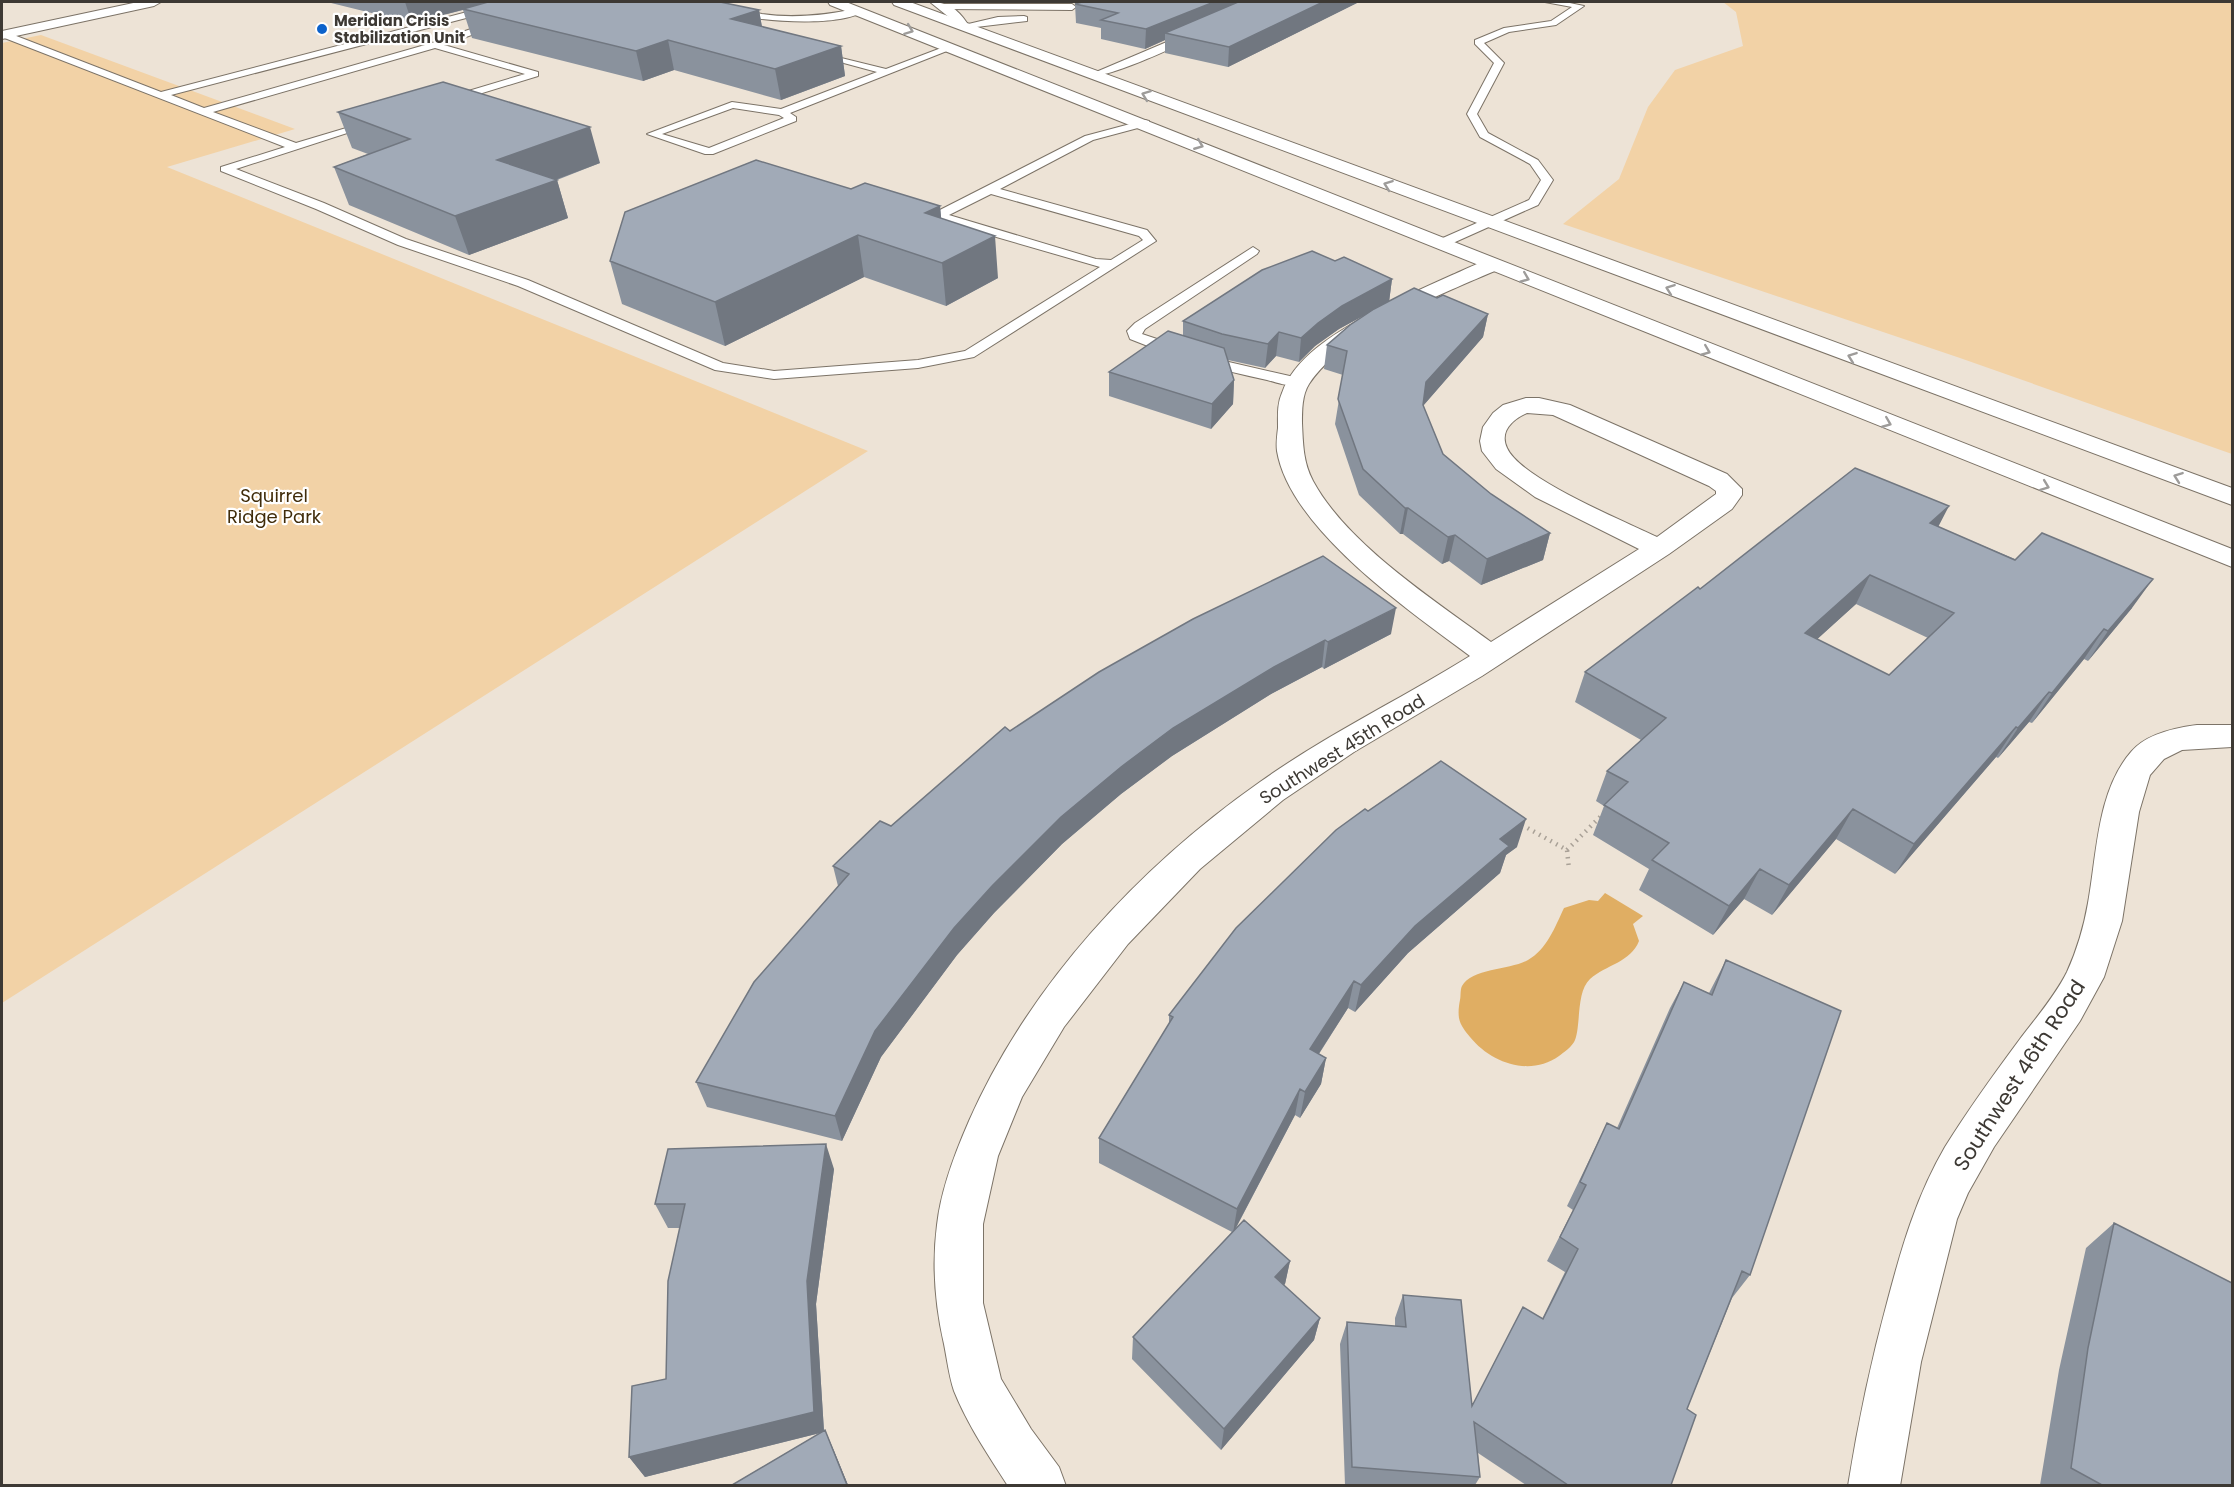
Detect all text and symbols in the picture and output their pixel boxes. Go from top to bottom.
place label: Meridian Crisis Stabilization Unit [334,10,465,48]
marker: Meridian Crisis Stabilization Unit [315,22,329,36]
one-way arrow [903,23,914,36]
one-way arrow [1141,90,1152,102]
one-way arrow [1193,138,1204,150]
one-way arrow [1383,179,1394,192]
one-way arrow [1519,271,1530,283]
one-way arrow [1665,284,1676,296]
one-way arrow [1700,344,1711,356]
one-way arrow [1848,352,1859,364]
one-way arrow [1881,416,1892,428]
one-way arrow [2173,472,2183,485]
one-way arrow [2039,479,2050,491]
park label: Squirrel Ridge Park [227,483,322,529]
street label: Southwest 45th Road [1255,688,1429,810]
street label: Southwest 46th Road [1946,974,2092,1176]

